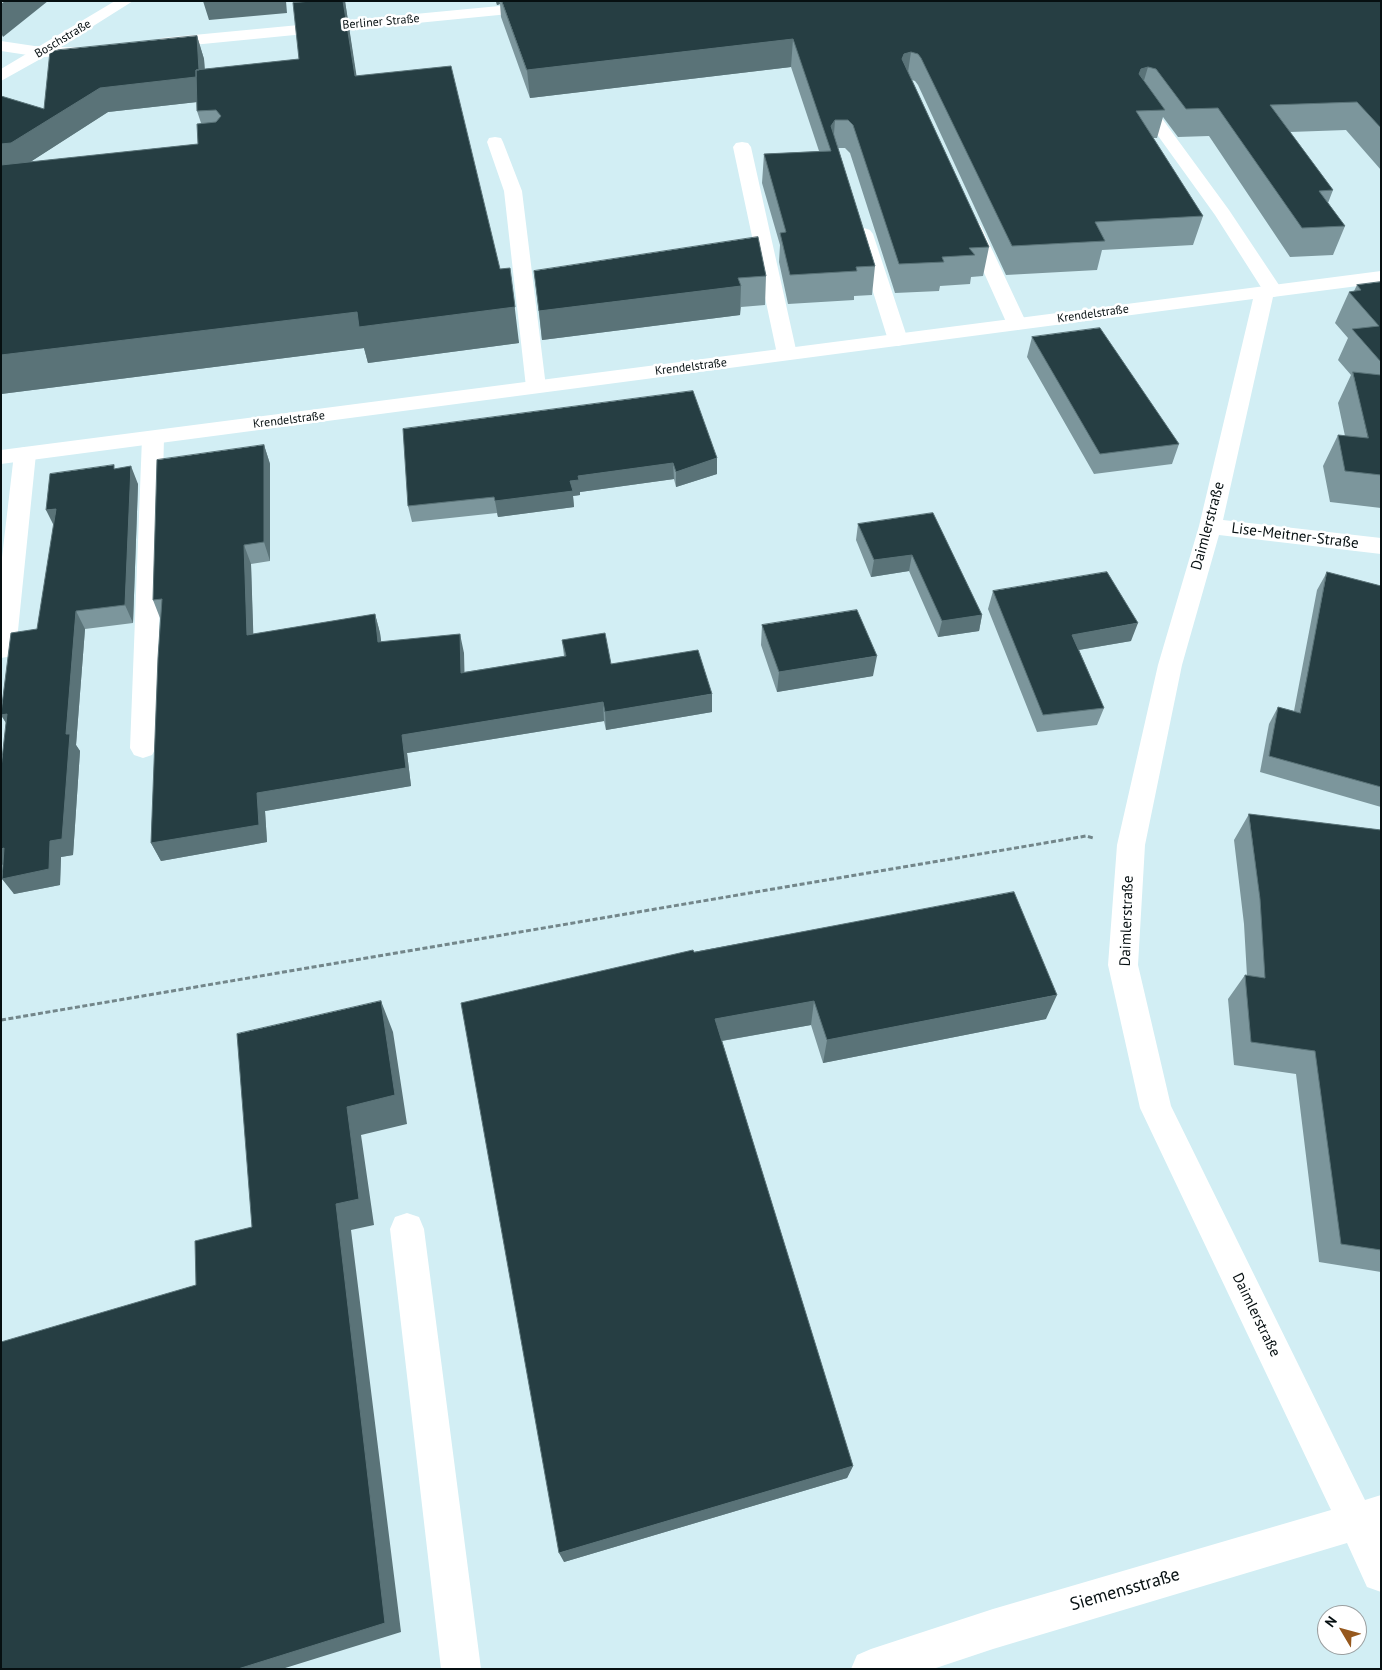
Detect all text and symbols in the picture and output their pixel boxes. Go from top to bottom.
street label: Berliner Straße [342,11,420,33]
street label: Boschstraße [32,17,94,61]
street label: Krendelstraße [1056,302,1130,326]
street label: Krendelstraße [654,355,728,379]
street label: Krendelstraße [252,408,326,432]
street label: Daimlerstraße [1188,480,1228,572]
street label: Lise-Meitner-Straße [1230,519,1360,553]
street label: Daimlerstraße [1116,875,1138,967]
street label: Daimlerstraße [1228,1270,1284,1360]
street label: Siemensstraße [1068,1564,1182,1616]
north arrow [1317,1605,1367,1655]
text: N [1321,1612,1341,1631]

